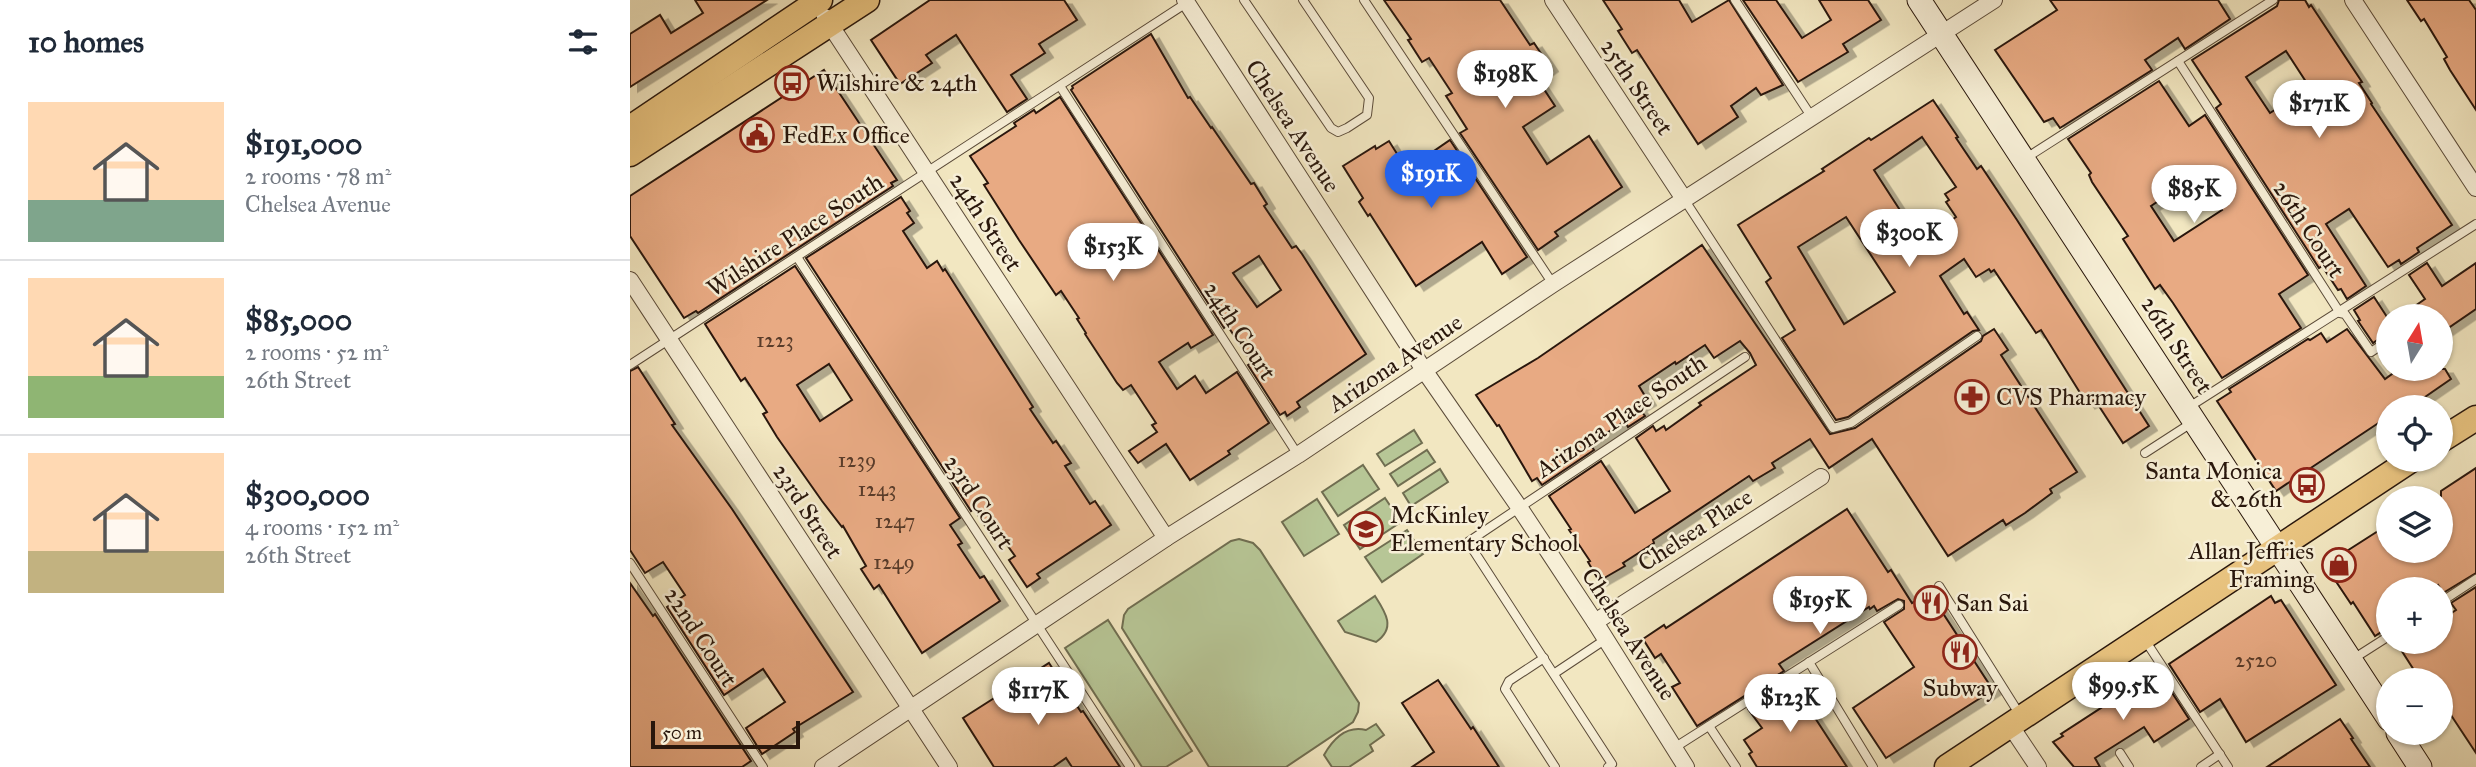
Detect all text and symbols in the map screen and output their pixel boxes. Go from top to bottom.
icon: filters [564,23,602,61]
text: 10 homes [28,24,144,60]
street label: 25th Street [1594,33,1680,141]
pin: $198K [1456,50,1554,110]
street label: Chelsea Avenue [1239,54,1347,198]
text: $198K [1473,59,1537,87]
bus stop icon: Wilshire & 24th [773,64,811,102]
place label: Wilshire & 24th [816,68,977,98]
pin: $171K [2270,80,2368,140]
text: $171K [2289,89,2349,117]
public building icon: FedEx Office [738,116,776,154]
place label: FedEx Office [782,120,910,150]
text: $191,000 [245,126,363,162]
icon: home [84,130,168,214]
pin: $191K [1382,150,1480,210]
text: $191K [1401,159,1461,187]
text: 2 rooms · 78 m² [245,162,391,190]
pin: $85K [2153,166,2235,225]
street label: Wilshire Place South [701,167,889,303]
street label: 24th Street [943,167,1029,277]
text: $85K [2167,174,2221,202]
street label: 26th Court [2266,175,2352,284]
text: Chelsea Avenue [245,190,391,218]
pin: $300K [1860,210,1958,269]
text: $300K [1876,218,1942,246]
pin: $153K [1064,224,1162,283]
text: $153K [1084,232,1142,260]
street label: 24th Court [1197,276,1283,386]
street label: 26th Street [2134,290,2220,400]
text: $85,000 [245,302,352,338]
north arrow [2376,304,2454,382]
map controls [2376,304,2453,745]
icon: home [84,306,168,390]
street label: Arizona Avenue [1321,307,1468,419]
house number: 1223 [756,327,794,353]
text: 2 rooms · 52 m² [245,338,389,366]
street label: Arizona Place South [1529,348,1712,485]
text: 26th Street [245,366,351,394]
pharmacy icon: CVS Pharmacy [1953,378,1991,416]
place label: CVS Pharmacy [1996,382,2147,412]
button: locate [2376,395,2453,472]
house number: 1239 [838,447,876,473]
street label: 23rd Court [937,449,1021,555]
place label: Santa Monica & 26th [2145,456,2283,514]
street label: 23rd Street [766,458,850,565]
bus stop icon: Santa Monica & 26th [2288,466,2326,504]
house number: 1243 [858,476,896,502]
text: $300,000 [245,477,370,513]
icon: home [84,481,168,565]
street label: Chelsea Place [1632,482,1758,578]
button: layers [2376,486,2453,563]
place label: McKinley Elementary School [1390,500,1579,558]
house number: 1247 [875,508,915,534]
school or university icon: McKinley Elementary School [1347,510,1385,548]
text: 4 rooms · 152 m² [245,513,399,541]
place label: Allan Jeffries Framing [2188,536,2315,594]
text: 26th Street [245,541,351,569]
shop icon: Allan Jeffries Framing [2320,546,2358,584]
house number: 1249 [873,549,915,575]
street label: Chelsea Avenue [1575,562,1683,706]
pin: $195K [1771,576,1869,636]
button: + [2376,577,2453,654]
street label: 22nd Court [658,582,745,693]
restaurant icon: San Sai [1912,584,1950,622]
text: $195K [1789,585,1851,613]
place label: San Sai [1956,588,2029,618]
restaurant icon: Subway [1941,633,1979,671]
house number: 2520 [2235,647,2277,673]
pin: $99.5K [2066,662,2180,722]
pin: $117K [989,668,1087,727]
button: − [2376,668,2453,745]
text: $99.5K [2088,671,2158,699]
place label: Subway [1923,673,1998,703]
pin: $123K [1741,674,1839,734]
text: $117K [1008,676,1068,704]
text: $123K [1760,683,1820,711]
scale bar [651,718,800,750]
text: 50 m [662,721,702,744]

